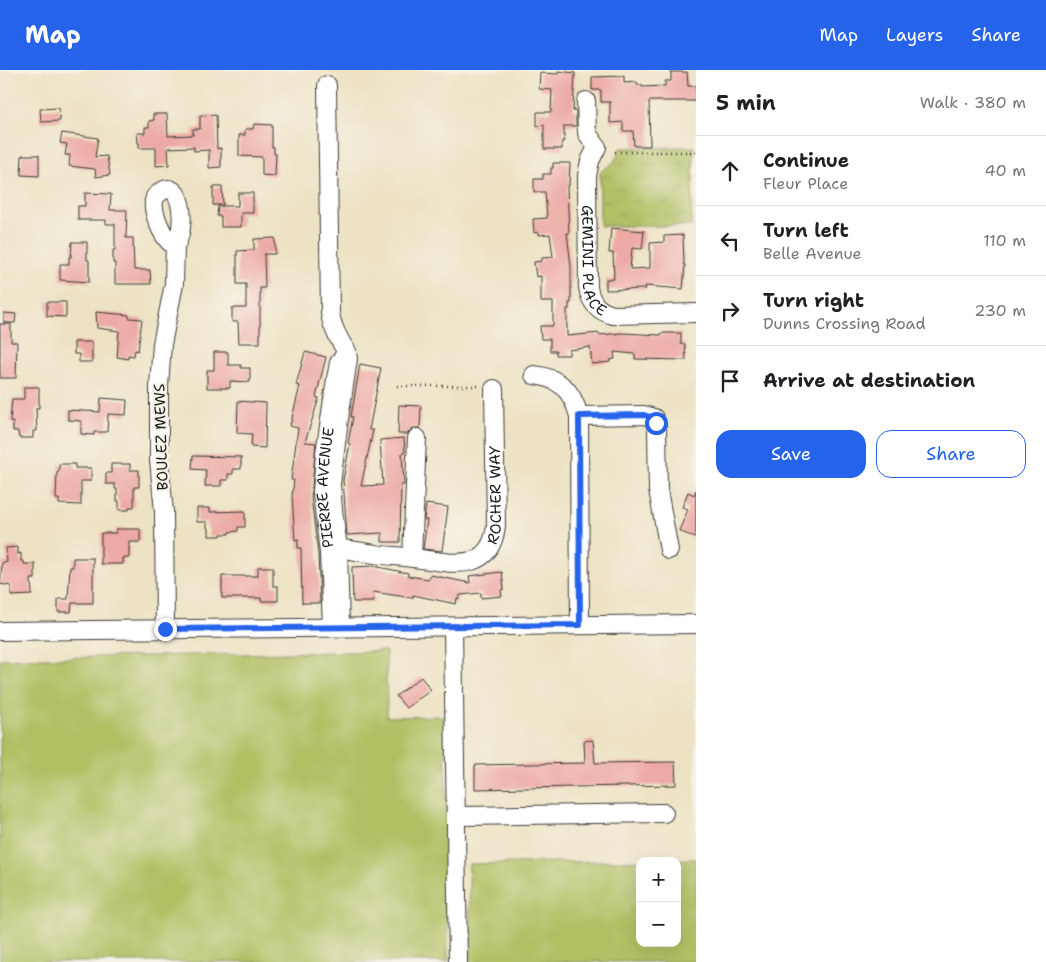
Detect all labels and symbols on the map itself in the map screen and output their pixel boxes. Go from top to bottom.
street label: GEMINI PLACE [577,205,610,321]
street label: BOULEZ MEWS [149,383,173,491]
route start [645,412,668,435]
street label: PIERRE AVENUE [312,426,339,549]
street label: ROCHER WAY [482,446,506,547]
route end [154,618,177,641]

